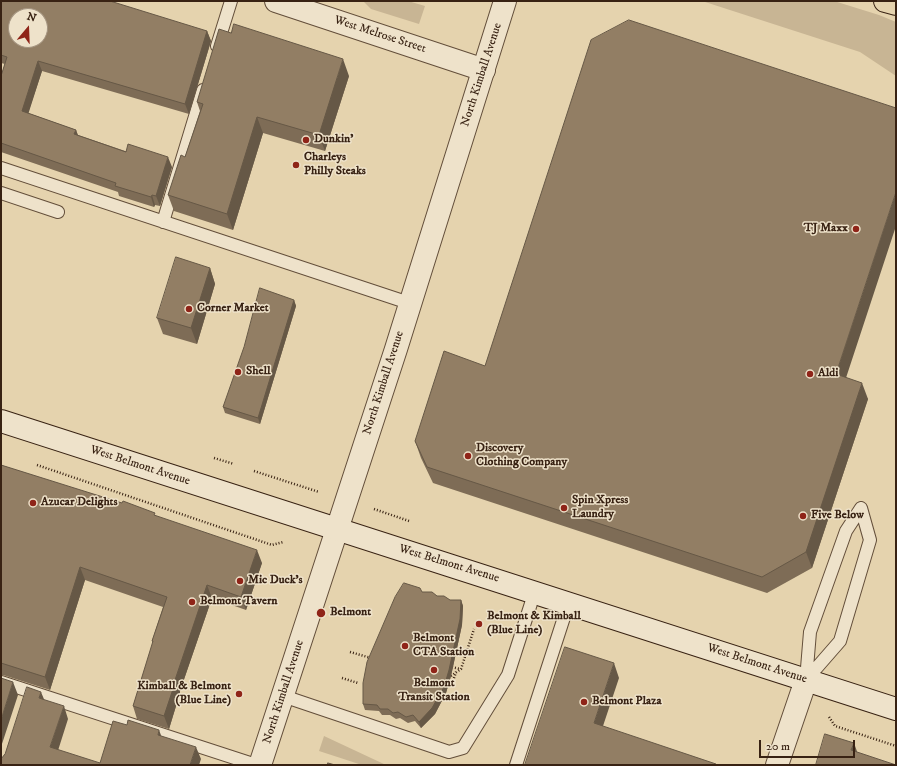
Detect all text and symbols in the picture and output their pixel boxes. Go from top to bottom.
north arrow [8,8,48,48]
text: N [25,10,38,26]
street label: West Melrose Street [332,13,428,57]
street label: North Kimball Avenue [458,21,506,129]
place label: Dunkin' [314,133,353,147]
marker: Dunkin' [301,135,311,145]
place label: Charleys Philly Steaks [304,151,366,179]
marker: Charleys Philly Steaks [291,160,301,170]
place label: TJ Maxx [804,222,848,236]
marker: TJ Maxx [851,224,861,234]
place label: Corner Market [197,302,269,316]
marker: Corner Market [184,304,194,314]
street label: North Kimball Avenue [360,329,408,437]
place label: Shell [246,365,271,379]
marker: Shell [233,367,243,377]
place label: Aldi [818,367,838,381]
marker: Aldi [805,369,815,379]
place label: Discovery Clothing Company [476,442,567,470]
street label: West Belmont Avenue [88,443,192,489]
marker: Discovery Clothing Company [463,451,473,461]
place label: Spin Xpress Laundry [572,494,628,522]
place label: Azucar Delights [41,496,117,510]
marker: Azucar Delights [28,498,38,508]
marker: Spin Xpress Laundry [559,503,569,513]
place label: Five Below [811,509,864,523]
marker: Five Below [798,511,808,521]
street label: West Belmont Avenue [397,542,501,586]
place label: Mic Duck's [248,574,303,588]
marker: Mic Duck's [235,576,245,586]
place label: Belmont Tavern [200,595,278,609]
marker: Belmont Tavern [187,597,197,607]
place label: Belmont [330,606,371,620]
marker: Belmont [315,607,327,619]
place label: Belmont & Kimball (Blue Line) [487,610,581,638]
marker: Belmont & Kimball (Blue Line) [474,619,484,629]
place label: Belmont CTA Station [413,632,474,660]
street label: North Kimball Avenue [260,638,308,746]
marker: Belmont CTA Station [400,641,410,651]
street label: West Belmont Avenue [705,641,809,687]
marker: Belmont Transit Station [429,665,439,675]
place label: Belmont Transit Station [398,677,470,705]
place label: Kimball & Belmont (Blue Line) [137,680,231,708]
marker: Kimball & Belmont (Blue Line) [234,689,244,699]
place label: Belmont Plaza [592,695,662,709]
marker: Belmont Plaza [579,697,589,707]
scale bar [761,732,857,758]
text: 20 m [766,739,790,754]

